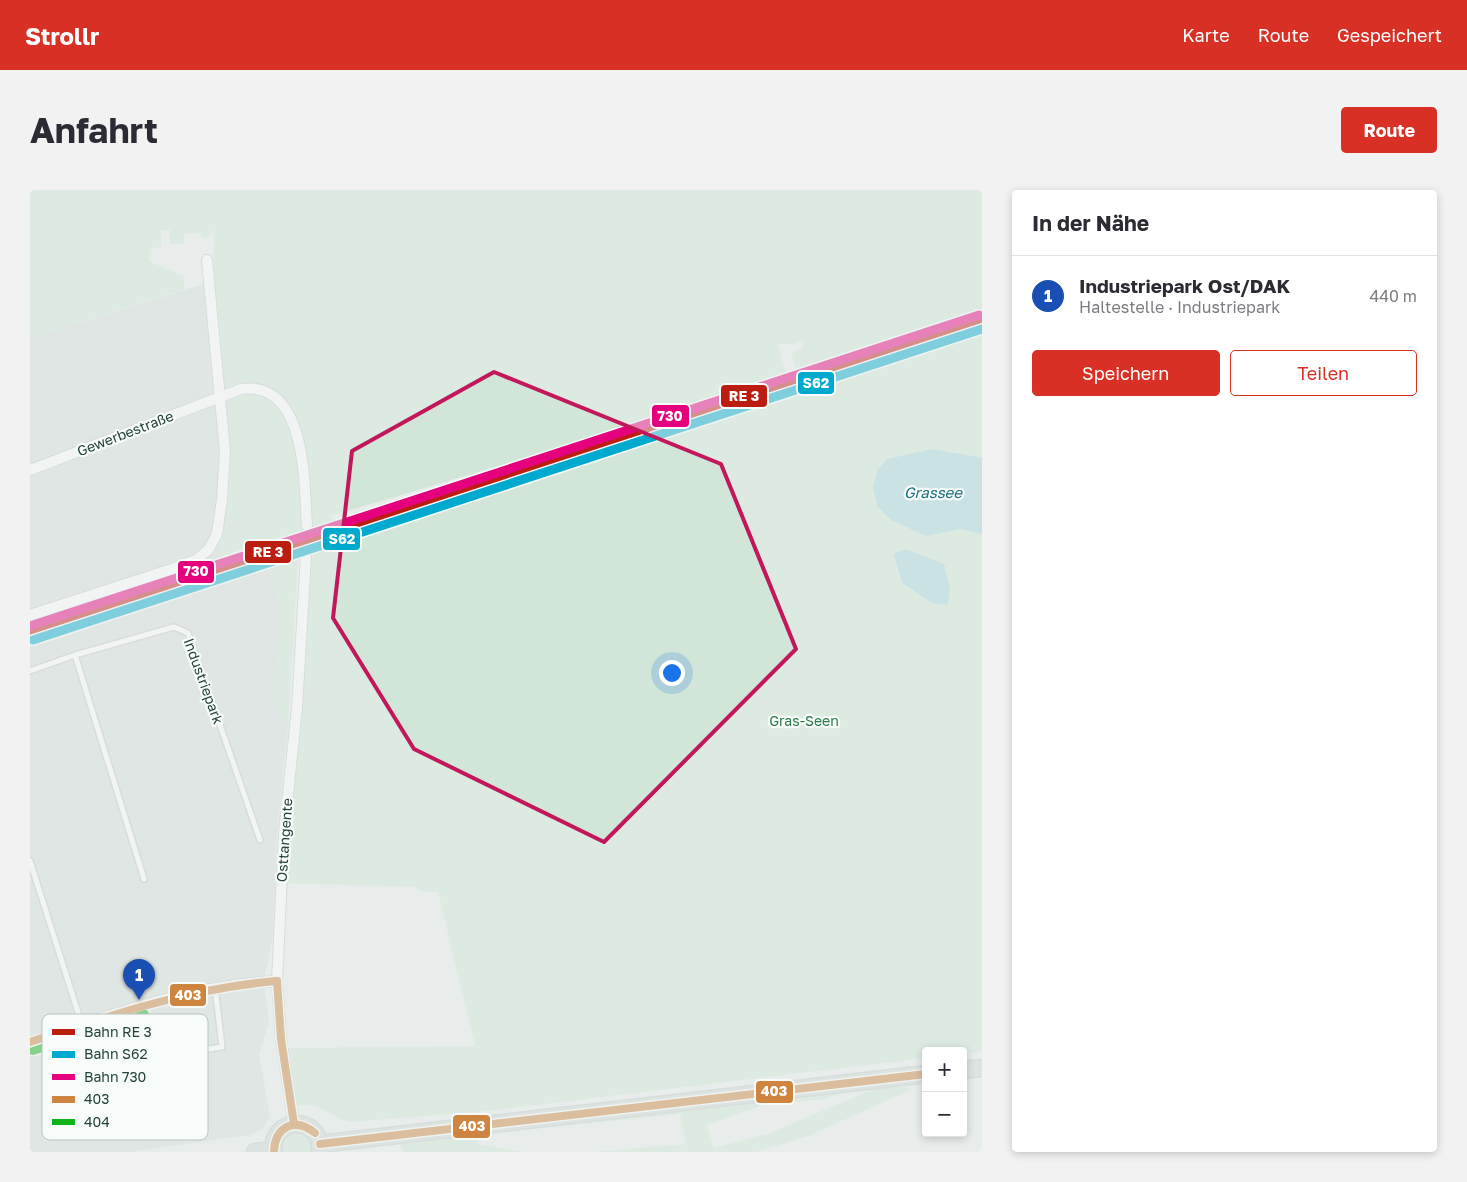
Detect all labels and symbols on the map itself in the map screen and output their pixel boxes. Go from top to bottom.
line badge: S62 [797,371,835,395]
text: S62 [803,374,830,391]
line badge: RE 3 [720,384,768,408]
text: RE 3 [729,387,759,404]
line badge: 730 [651,404,690,428]
street label: Gewerbestraße [74,407,176,459]
text: 730 [657,407,683,424]
water label: Grassee [904,483,963,501]
line badge: S62 [322,527,361,551]
text: S62 [329,530,356,547]
line badge: RE 3 [244,540,292,564]
text: RE 3 [253,543,283,560]
line badge: 730 [177,560,215,584]
text: 730 [183,562,209,579]
street label: Industriepark [181,636,227,726]
your location [659,660,685,686]
park label: Gras-Seen [769,712,839,729]
street label: Osttangente [273,797,295,883]
pin: 1 [123,959,155,1000]
line badge: 403 [169,983,207,1007]
text: 403 [175,986,201,1003]
legend [42,1014,208,1140]
text: Bahn RE 3 [84,1023,152,1040]
text: Bahn S62 [84,1045,148,1062]
text: Bahn 730 [84,1068,146,1085]
line badge: 403 [755,1080,794,1104]
text: 403 [761,1082,787,1099]
text: 403 [84,1090,109,1107]
text: 404 [84,1113,110,1130]
line badge: 403 [452,1114,491,1139]
text: 403 [459,1117,485,1134]

